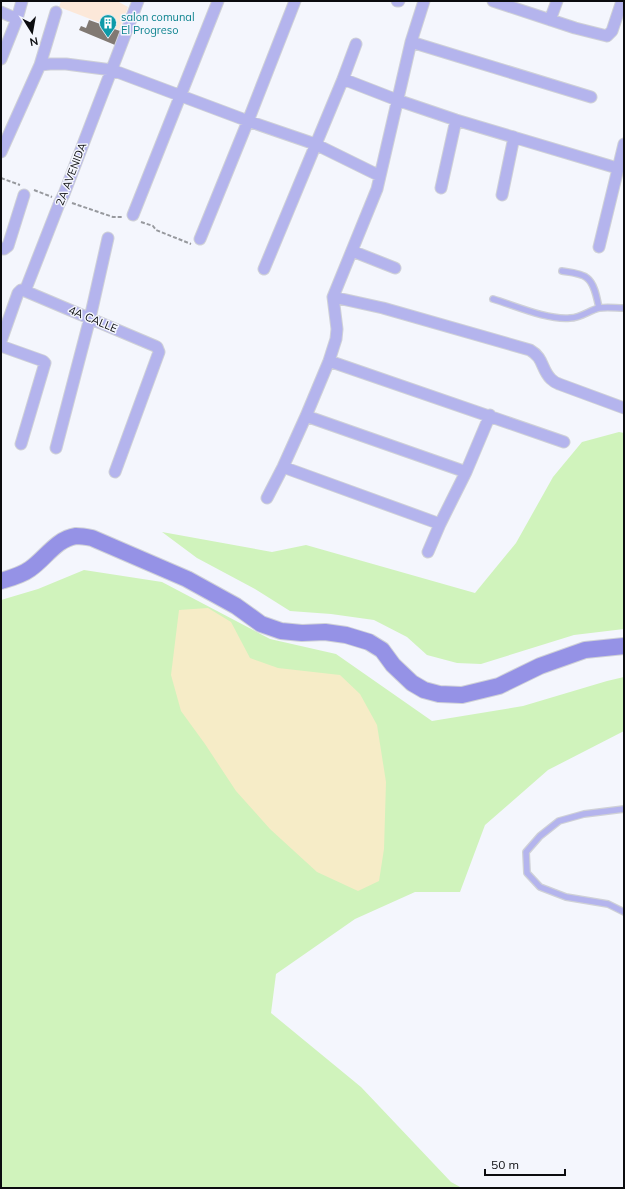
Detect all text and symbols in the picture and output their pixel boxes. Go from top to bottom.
place label: salon comunal El Progreso [121,10,195,37]
north arrow [12,12,52,52]
building icon: salon comunal El Progreso [98,13,118,38]
text: N [28,34,39,49]
street label: 2A AVENIDA [53,140,89,208]
street label: 4A CALLE [67,303,119,335]
scale bar [485,1151,565,1177]
text: 50 m [491,1157,519,1172]

